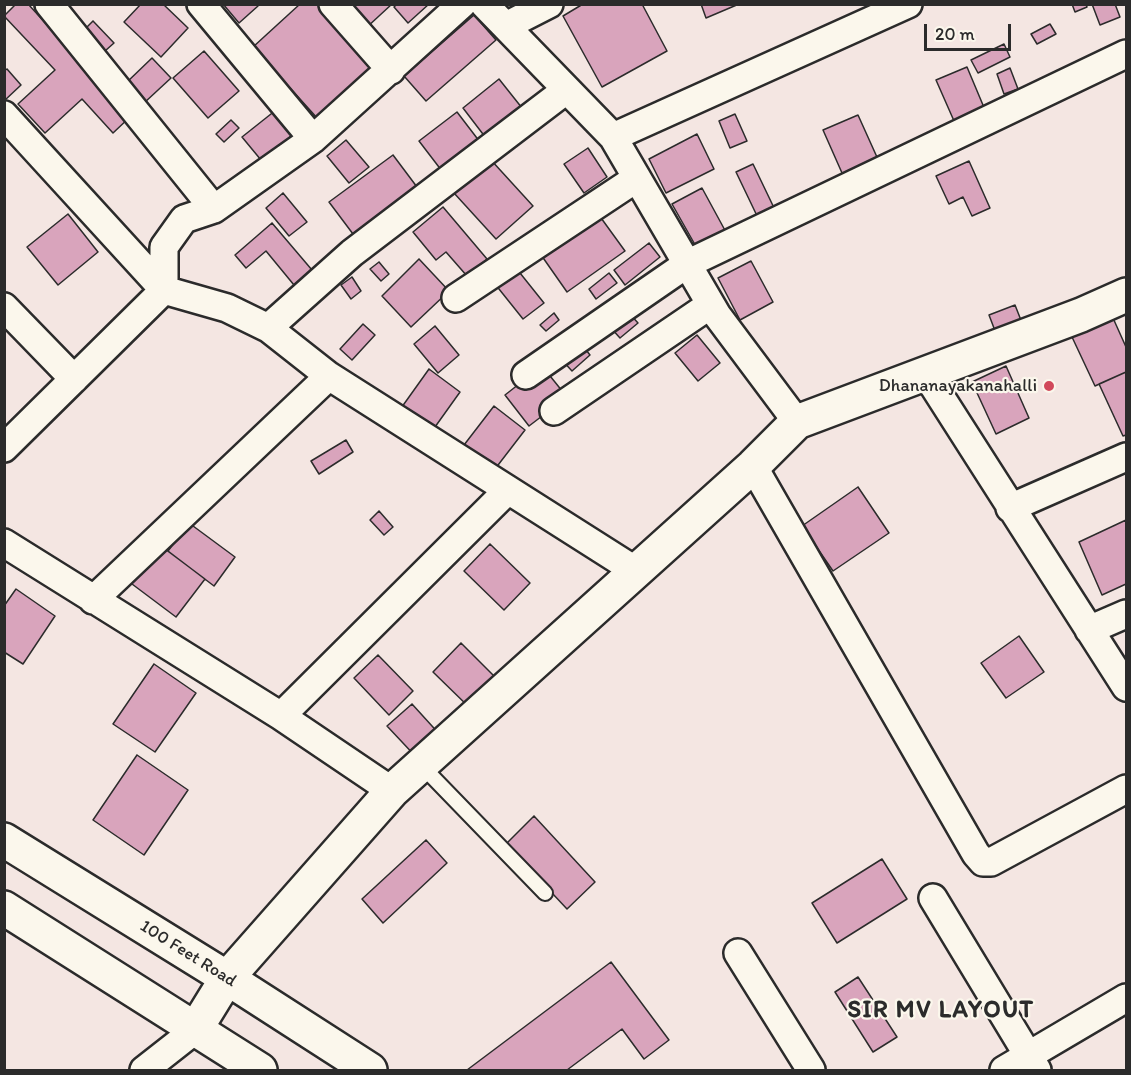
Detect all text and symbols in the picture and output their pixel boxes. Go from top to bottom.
scale bar [927,12,1014,50]
text: 20 m [935,23,975,45]
place label: Dhananayakanahalli [879,375,1037,397]
marker: Dhananayakanahalli [1042,379,1056,393]
street label: 100 Feet Road [136,916,240,992]
district label: SIR MV LAYOUT [847,997,1035,1025]

